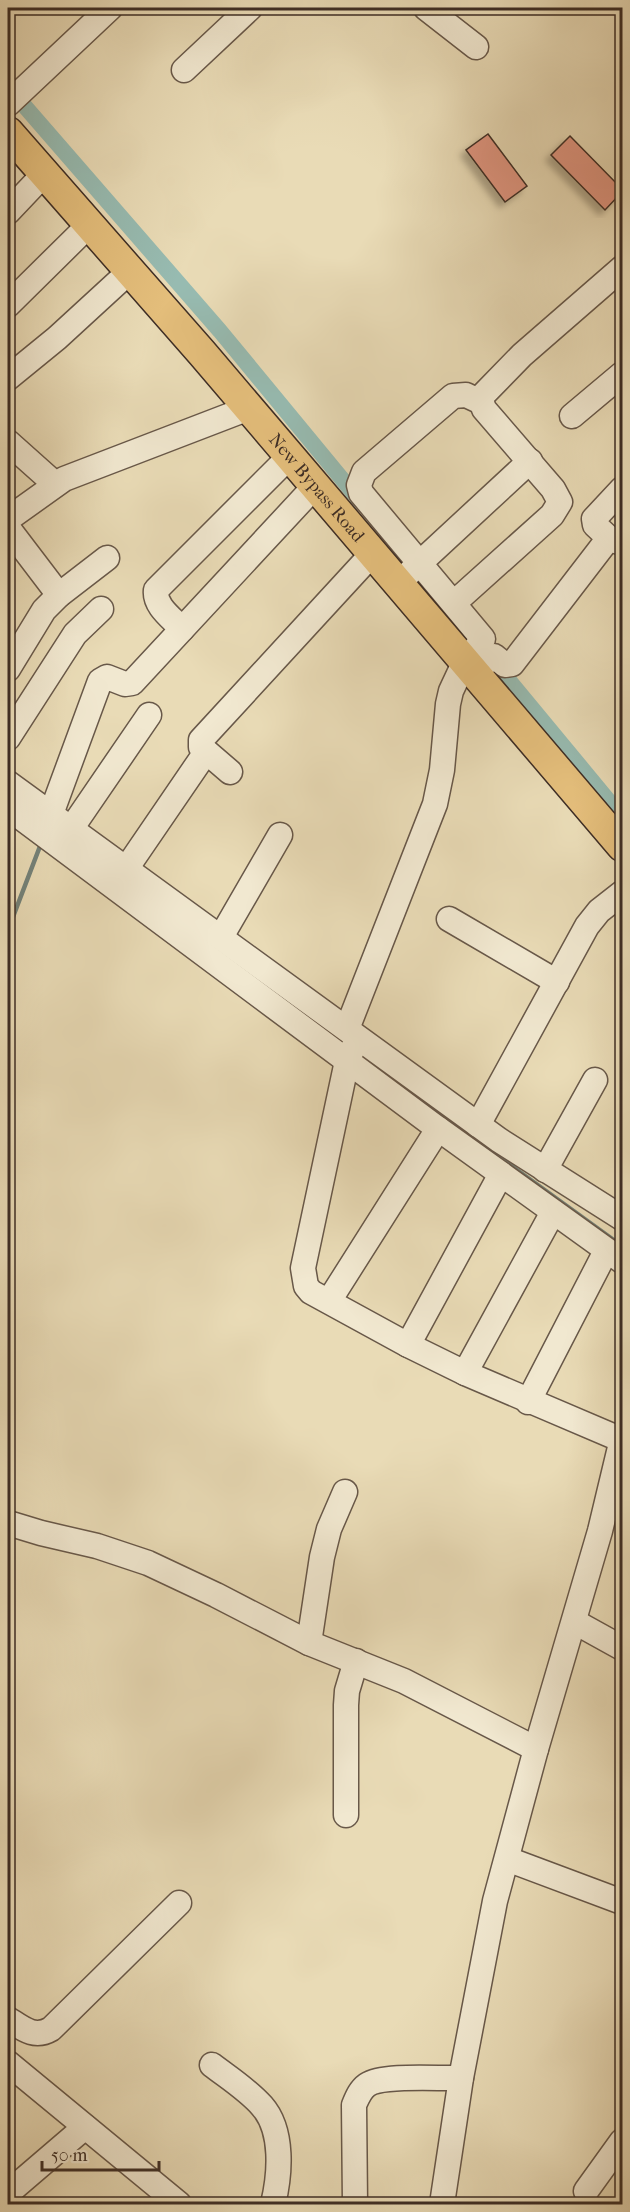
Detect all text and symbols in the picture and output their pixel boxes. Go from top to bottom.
street label: New Bypass Road [264,429,369,547]
scale bar [42,2134,159,2172]
text: 50 m [51,2145,88,2166]

